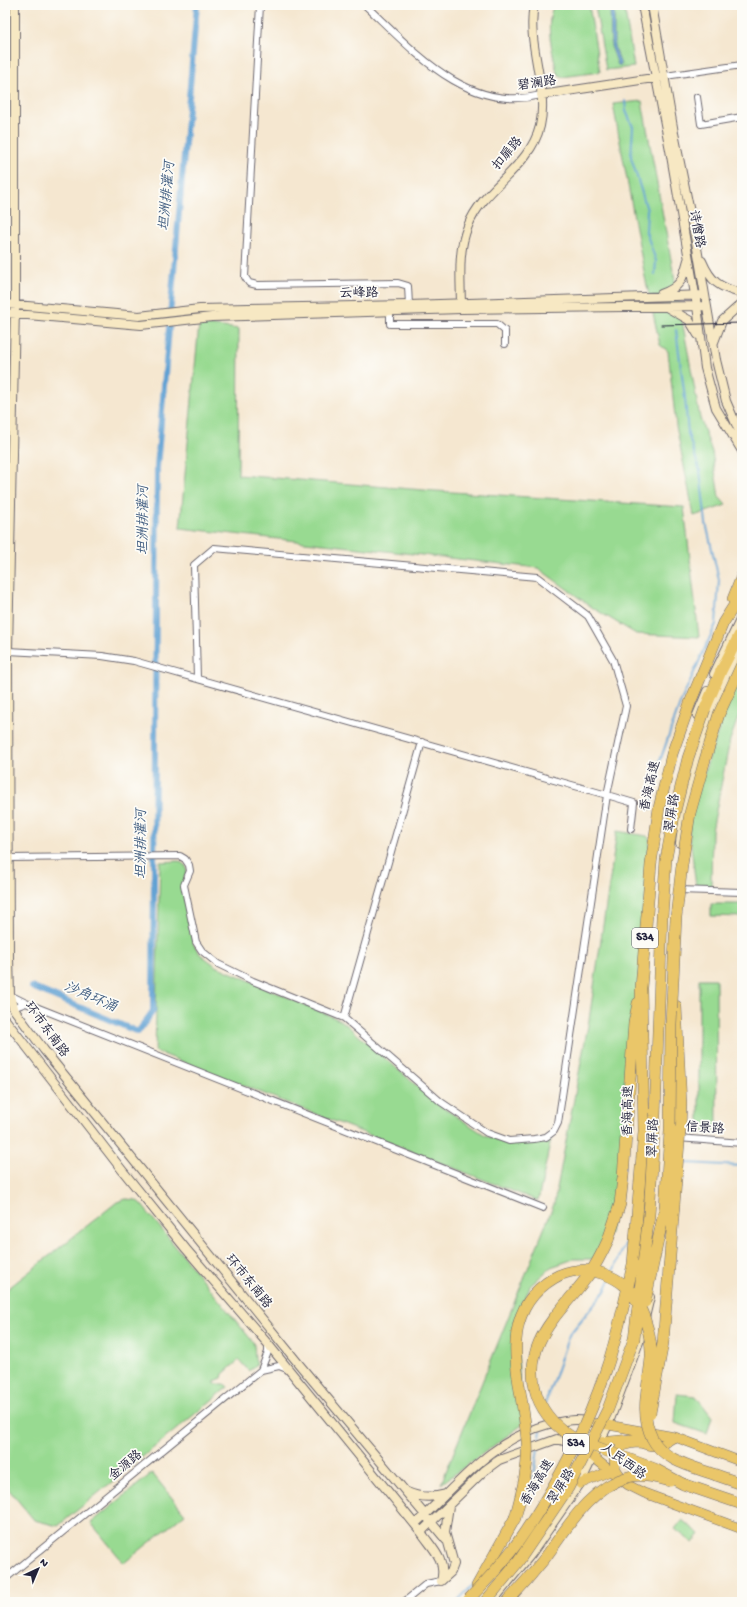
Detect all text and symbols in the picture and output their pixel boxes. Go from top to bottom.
street label: 碧澜路 [516,73,557,94]
street label: 扣扉路 [489,134,526,174]
water label: 坦洲排灌河 [155,158,180,232]
street label: 诗僧路 [685,208,709,250]
street label: 云峰路 [339,285,379,302]
water label: 坦洲排灌河 [135,483,153,555]
street label: 香海高速 [637,759,664,813]
street label: 翠屏路 [662,792,683,833]
water label: 坦洲排灌河 [133,807,151,879]
road number: S34 [632,928,658,948]
water label: 沙角环涌 [61,978,120,1017]
street label: 环市东南路 [21,999,72,1061]
street label: 香海高速 [620,1085,637,1137]
street label: 翠屏路 [645,1118,662,1158]
street label: 信景路 [685,1119,725,1138]
street label: 环市东南路 [222,1251,275,1312]
road number: S34 [563,1434,589,1454]
street label: 人民西路 [598,1440,649,1483]
street label: 金源路 [106,1447,146,1484]
street label: 香海高速 [517,1456,558,1509]
street label: 翠屏路 [544,1466,579,1508]
north arrow [18,1549,58,1589]
text: N [37,1556,50,1570]

